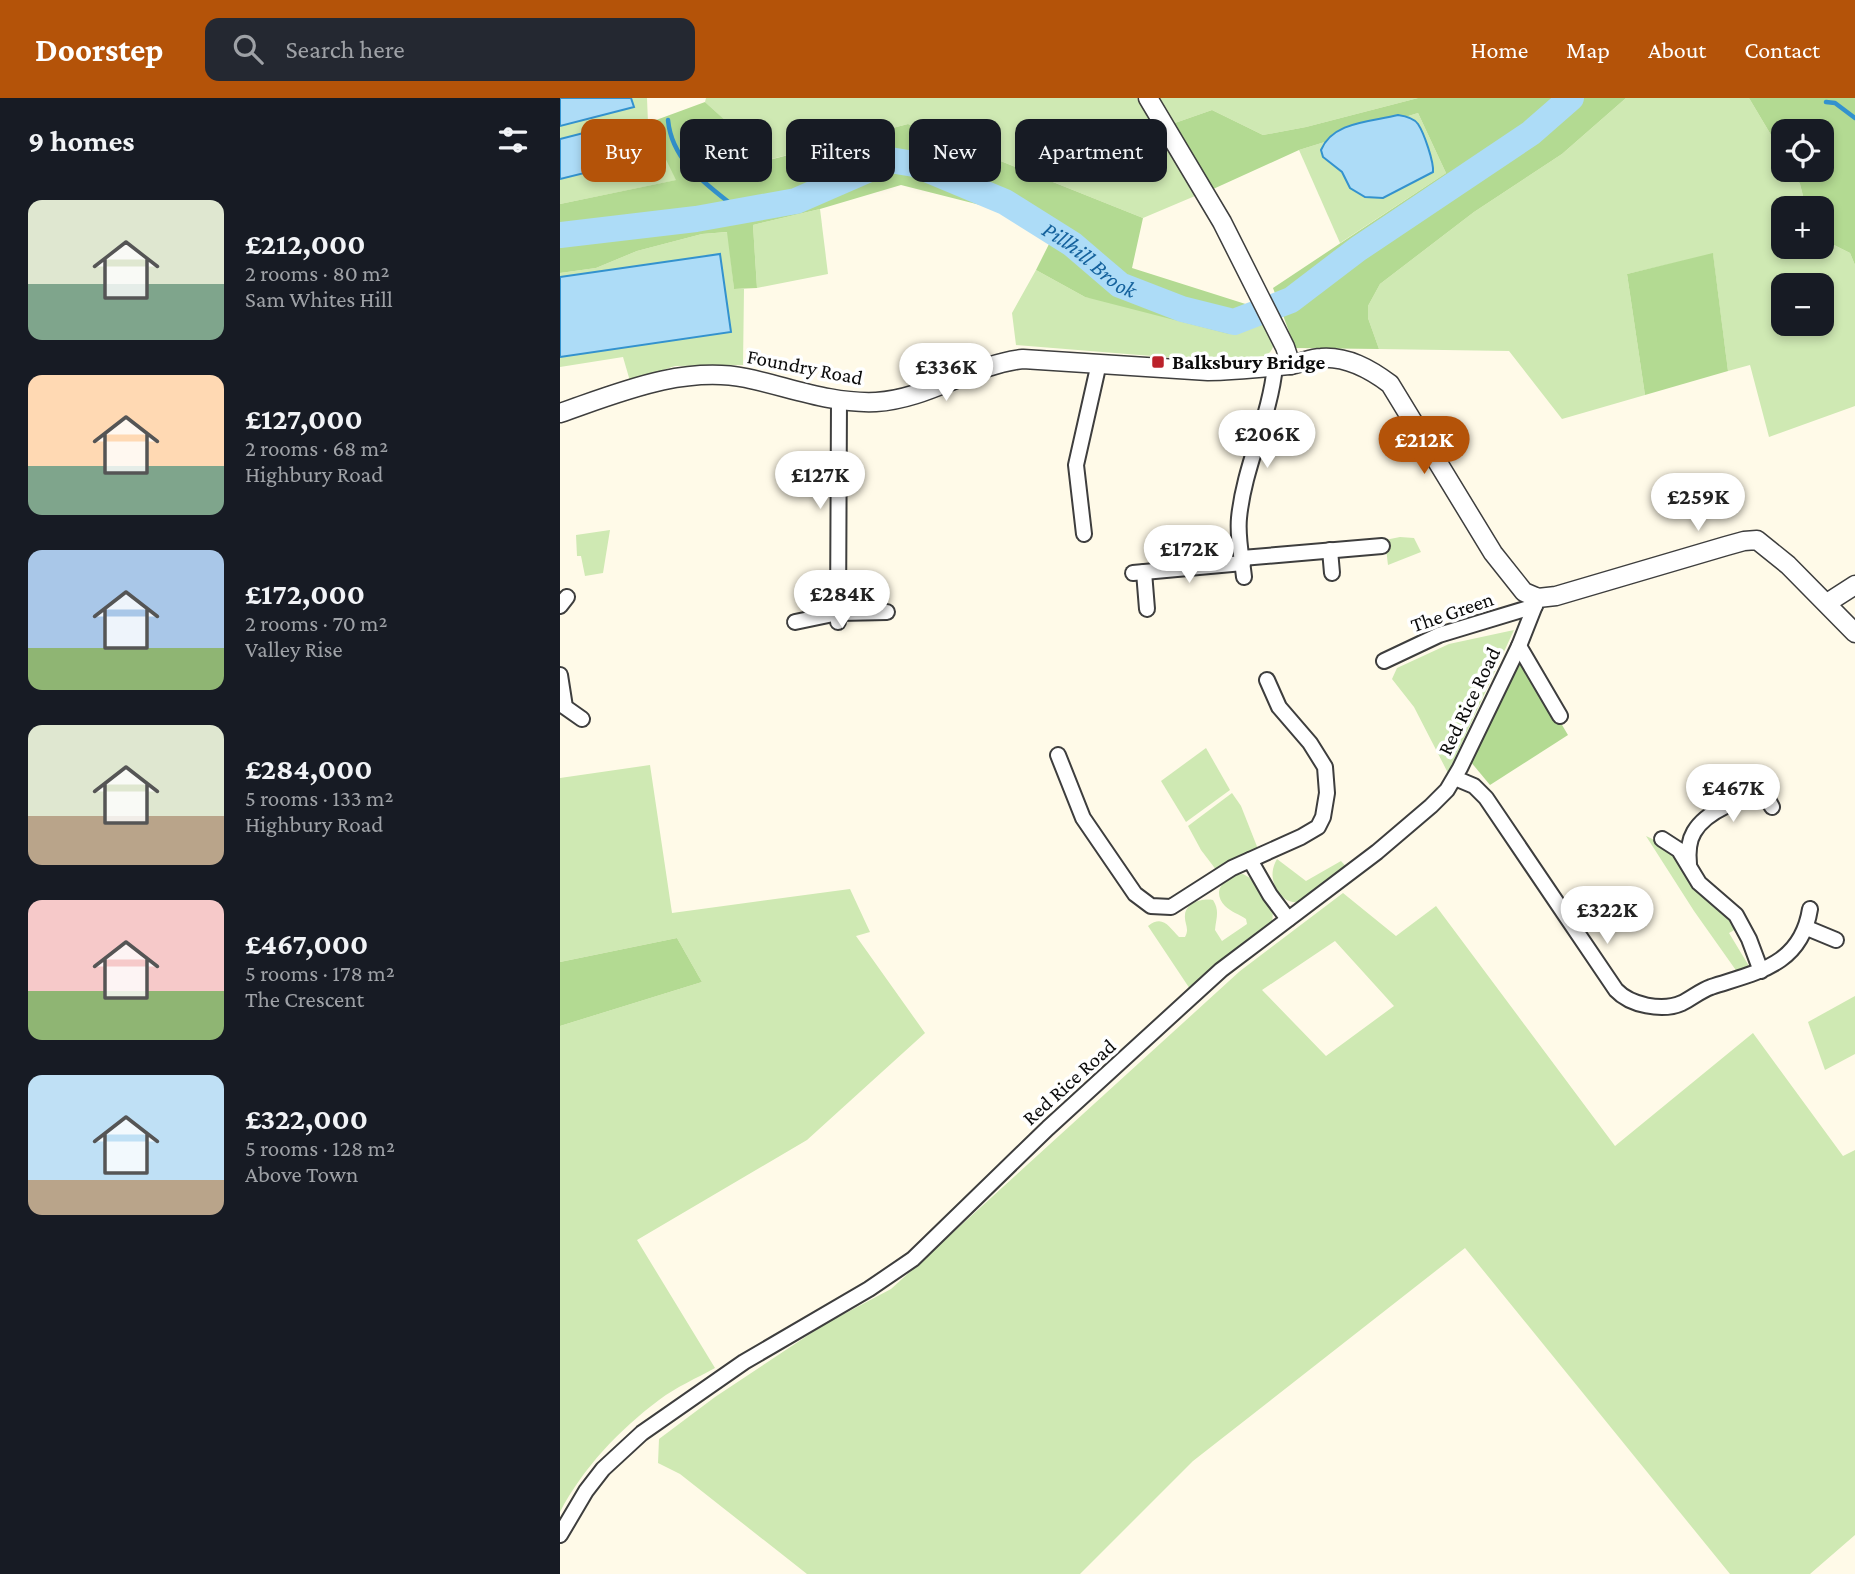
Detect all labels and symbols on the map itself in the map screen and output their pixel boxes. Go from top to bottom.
water label: Pillhill Brook [1038,216,1141,303]
street label: Foundry Road [745,344,865,390]
pin: £336K [897,344,995,403]
place label: Balksbury Bridge [1172,350,1325,374]
marker: Balksbury Bridge [1150,354,1166,370]
pin: £206K [1218,410,1316,470]
pin: £212K [1375,416,1473,476]
pin: £127K [771,452,869,511]
pin: £259K [1649,474,1747,533]
pin: £172K [1140,526,1238,585]
pin: £284K [793,570,891,630]
street label: The Green [1407,587,1497,637]
street label: Red Rice Road [1433,643,1505,759]
pin: £467K [1684,764,1782,824]
pin: £322K [1558,886,1656,946]
street label: Red Rice Road [1017,1034,1121,1130]

